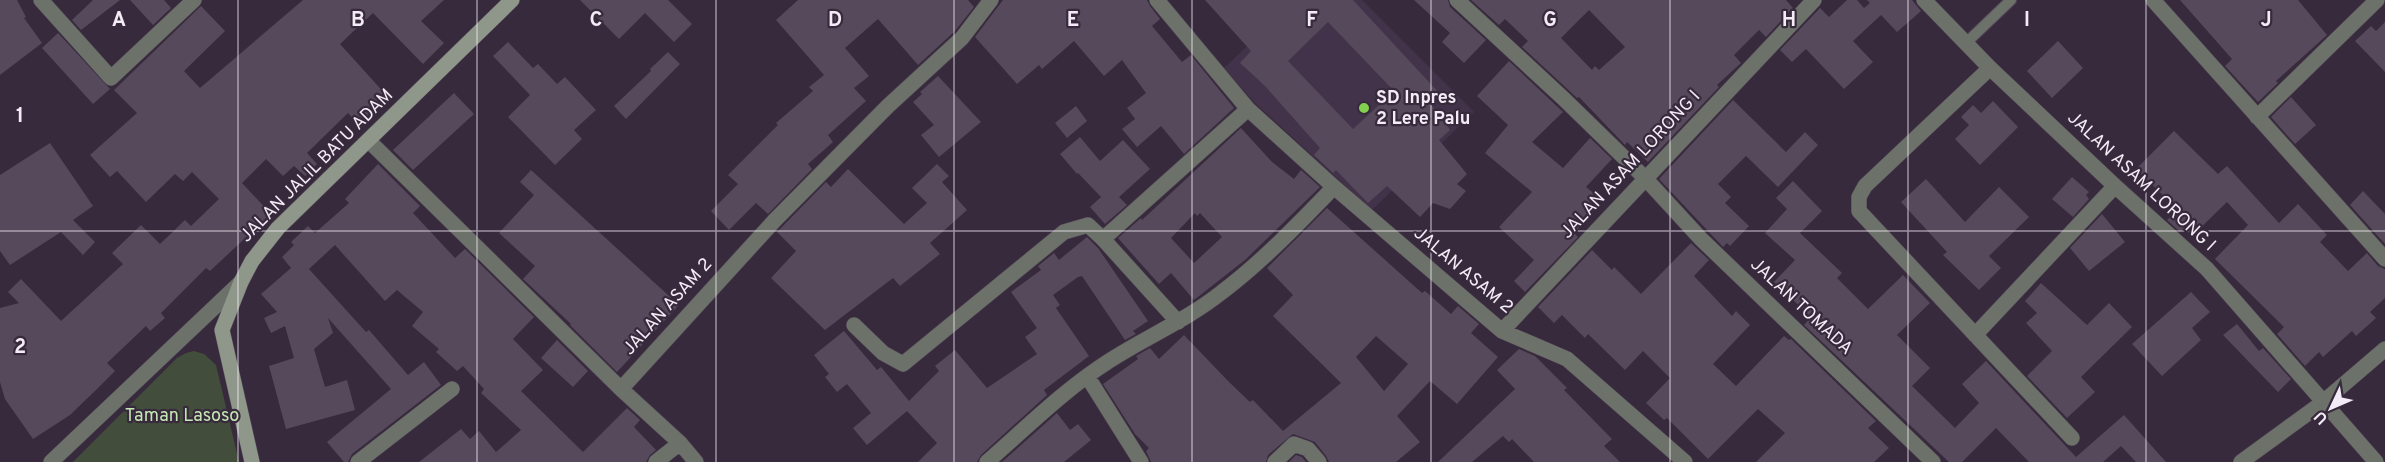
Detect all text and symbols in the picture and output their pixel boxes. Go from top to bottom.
text: A [112,8,126,34]
text: B [351,8,365,34]
text: C [590,8,602,34]
text: D [828,8,842,34]
text: E [1067,8,1079,34]
text: F [1306,8,1318,34]
text: G [1543,8,1557,34]
text: H [1782,8,1796,34]
text: I [2024,8,2030,34]
text: J [2260,8,2272,34]
street label: JALAN JALIL BATU ADAM [235,84,399,248]
street label: JALAN ASAM LORONG I [1556,86,1706,244]
place label: SD Inpres 2 Lere Palu [1376,87,1470,131]
marker: SD Inpres 2 Lere Palu [1357,101,1371,115]
text: 1 [16,104,24,130]
street label: JALAN ASAM LORONG I [2062,107,2220,257]
street label: JALAN ASAM 2 [1408,223,1518,319]
street label: JALAN ASAM 2 [618,254,718,360]
street label: JALAN TOMADA [1745,254,1857,360]
text: 2 [14,335,26,361]
north arrow [2301,378,2361,438]
park label: Taman Lasoso [125,405,239,428]
text: U [2310,406,2333,428]

